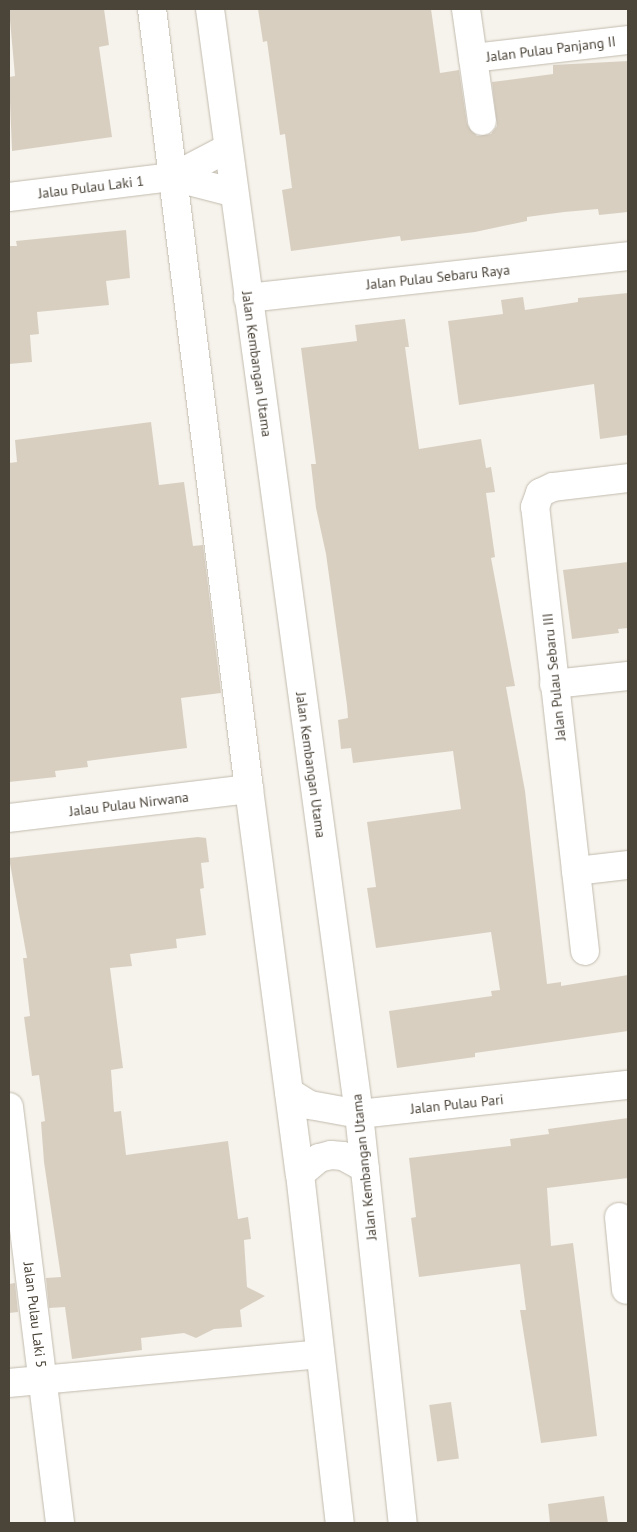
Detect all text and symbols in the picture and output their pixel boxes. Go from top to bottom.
street label: Jalan Pulau Panjang II [485,33,617,65]
street label: Jalau Pulau Laki 1 [37,172,145,202]
street label: Jalan Pulau Sebaru Raya [365,261,511,293]
street label: Jalan Kembangan Utama [238,290,276,438]
street label: Jalan Pulau Sebaru III [539,612,569,742]
street label: Jalan Kembangan Utama [292,691,330,839]
street label: Jalau Pulau Nirwana [68,788,190,820]
street label: Jalan Pulau Pari [410,1091,504,1117]
street label: Jalan Kembangan Utama [348,1093,380,1241]
street label: Jalan Pulau Laki 5 [20,1261,50,1369]

